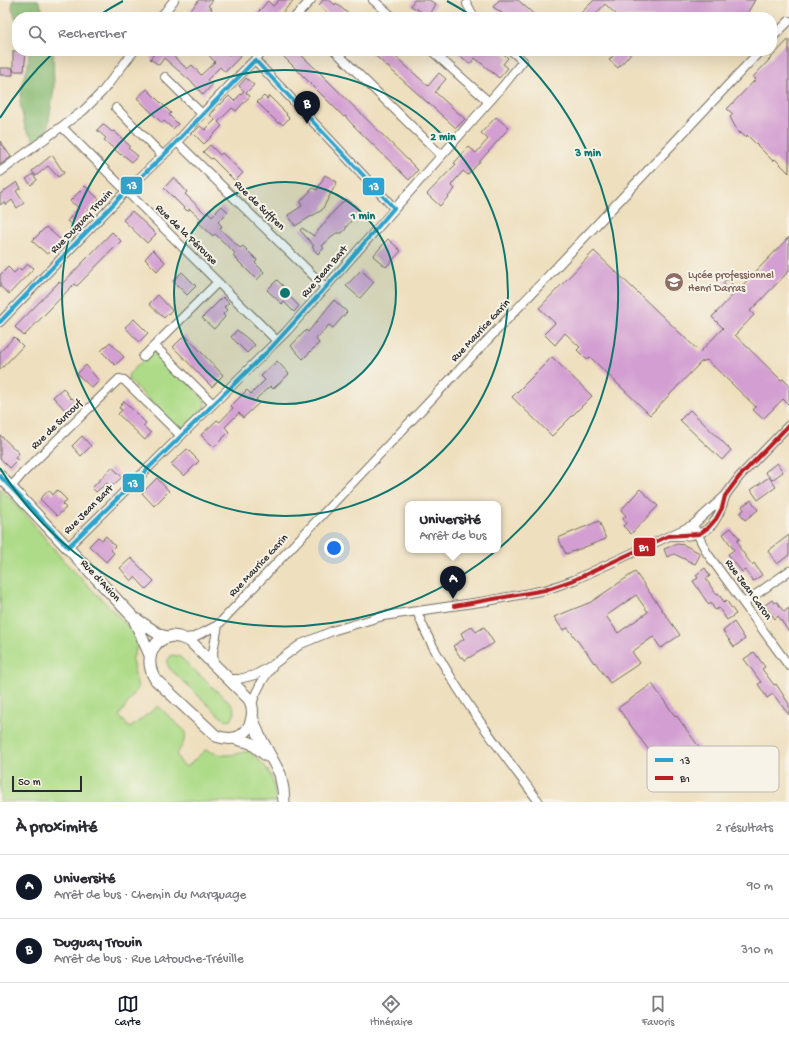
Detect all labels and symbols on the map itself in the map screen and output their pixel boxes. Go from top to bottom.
pin: B [294,91,320,124]
text: 2 min [430,131,456,145]
text: 3 min [574,147,601,161]
line badge: 13 [120,176,143,195]
line badge: 13 [362,177,385,196]
street label: Rue de Suffren [231,178,288,234]
text: 13 [126,181,137,193]
text: 13 [368,182,379,194]
street label: Rue Duguay Trouin [49,187,116,256]
street label: Rue de la Pérouse [153,202,220,268]
text: 1 min [350,210,376,224]
street label: Rue Jean Bart [299,242,352,300]
place label: Lycée professionnel Henri Darras [688,269,775,295]
school or university icon: Lycée professionnel Henri Darras [663,271,685,293]
centre of rings [278,286,292,300]
street label: Rue Maurice Garin [449,297,514,365]
street label: Rue de Surcouf [28,396,86,452]
line badge: 13 [122,473,145,493]
text: 13 [127,479,138,491]
street label: Rue Jean Bart [62,482,117,537]
street label: Rue Maurice Garin [227,532,292,600]
line badge: B1 [633,537,656,557]
your location [324,538,344,558]
text: B1 [638,543,649,555]
street label: Rue d'Avion [78,557,123,605]
street label: Rue Jean Caron [722,558,774,623]
pin: A [440,566,466,599]
legend [647,746,779,792]
text: 13 [679,756,690,768]
scale bar [12,774,82,793]
text: B1 [679,774,690,786]

